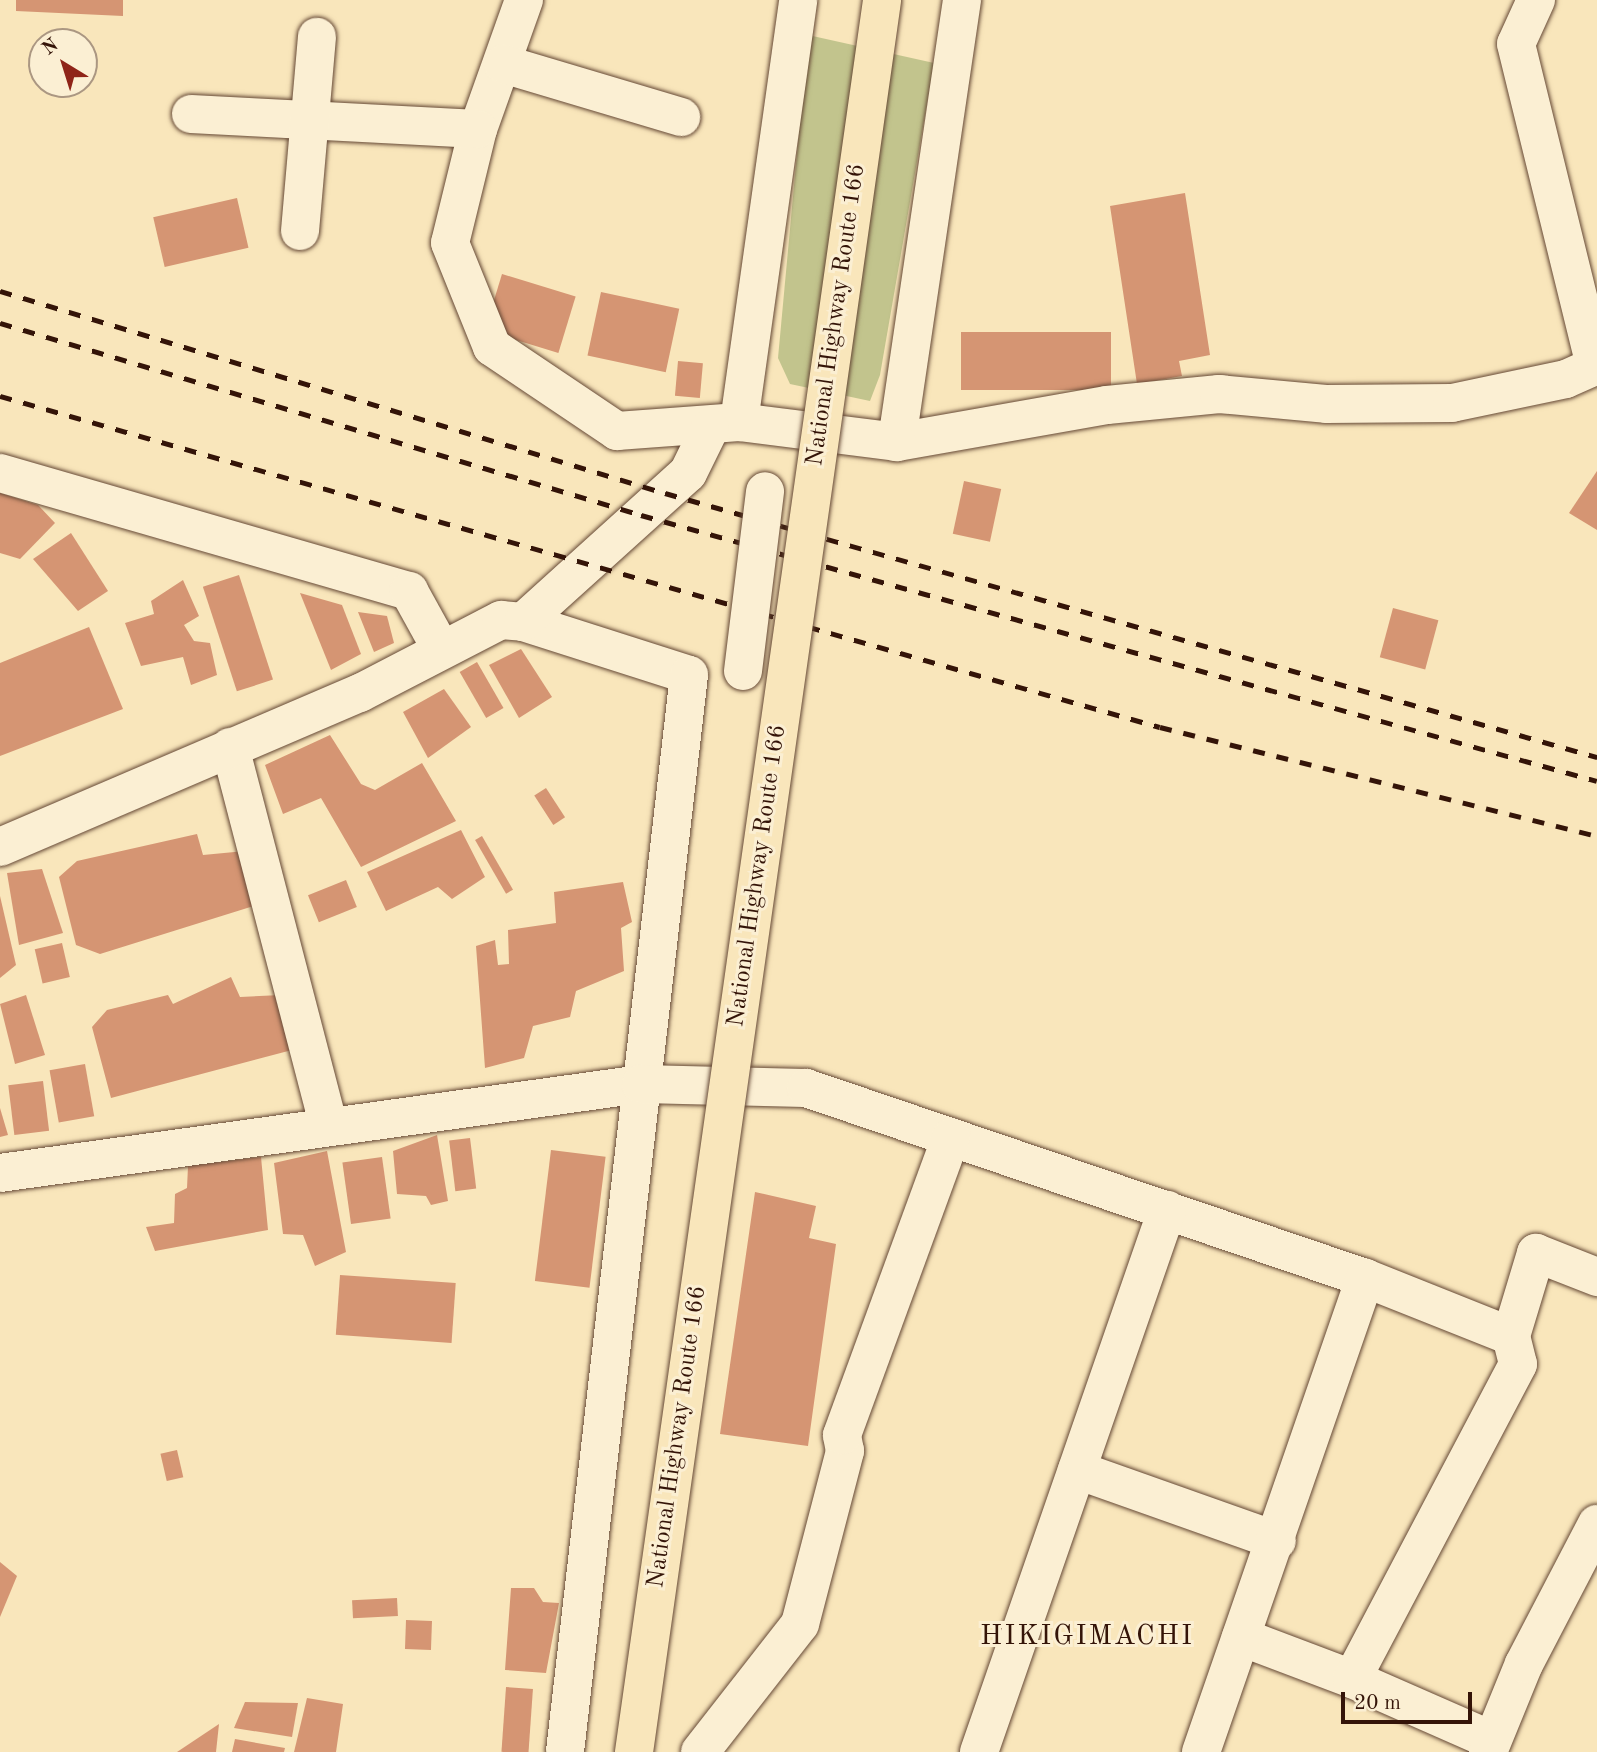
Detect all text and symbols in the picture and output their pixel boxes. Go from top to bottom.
north arrow [28,28,98,98]
text: N [39,36,63,60]
street label: National Highway Route 166 [802,162,872,468]
street label: National Highway Route 166 [723,723,793,1029]
street label: National Highway Route 166 [643,1284,713,1590]
district label: HIKIGIMACHI [981,1620,1193,1654]
scale bar [1345,1678,1476,1722]
text: 20 m [1354,1693,1401,1714]

